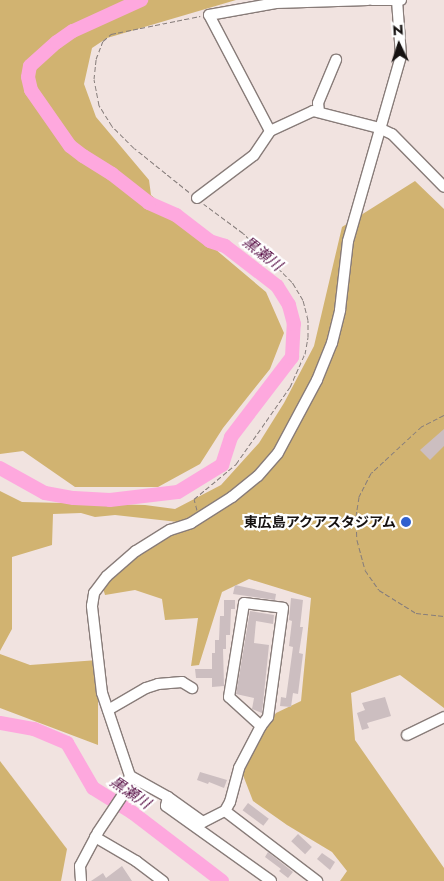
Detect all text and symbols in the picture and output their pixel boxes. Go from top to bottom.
north arrow [374,20,424,70]
text: N [392,20,404,40]
water label: 黒瀬川 [239,233,285,275]
place label: 東広島アクアスタジアム [242,514,396,530]
marker: 東広島アクアスタジアム [400,516,412,528]
water label: 黒瀬川 [106,773,154,813]

